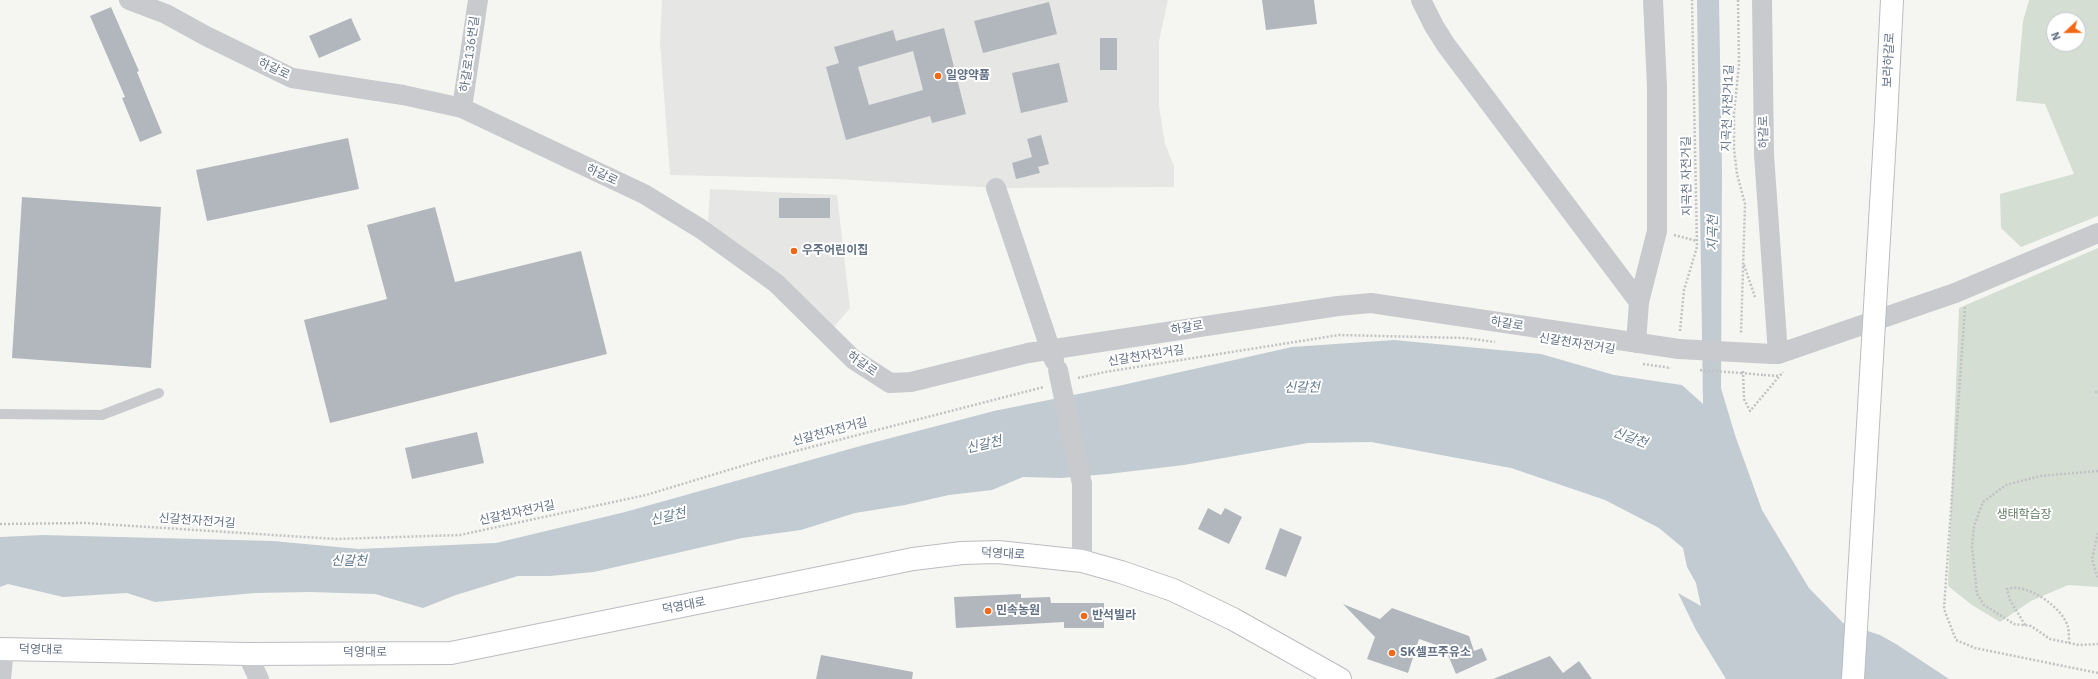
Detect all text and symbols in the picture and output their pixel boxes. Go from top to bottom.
north arrow [2046,12,2086,52]
street label: 하갈로136번길 [458,15,482,93]
text: N [2048,30,2064,42]
street label: 보라하갈로 [1880,32,1898,88]
street label: 하갈로 [256,55,292,83]
street label: 지곡천 자전거1길 [1719,64,1737,152]
place label: 일양약품 [946,69,990,83]
marker: 일양약품 [933,71,943,81]
street label: 하갈로 [1757,115,1771,149]
street label: 지곡천 자전거길 [1679,136,1695,216]
street label: 하갈로 [584,161,620,189]
water label: 지곡천 [1705,215,1721,251]
place label: 우주어린이집 [802,244,868,258]
marker: 우주어린이집 [789,246,799,256]
street label: 하갈로 [1490,314,1524,334]
street label: 하갈로 [1170,318,1204,338]
street label: 신갈천자전거길 [1538,331,1616,357]
street label: 신갈천자전거길 [1107,343,1185,369]
street label: 하갈로 [844,349,880,379]
water label: 신갈천 [1284,380,1320,396]
street label: 신갈천자전거길 [791,415,869,449]
water label: 신갈천 [1610,425,1650,451]
water label: 신갈천 [965,433,1003,457]
street label: 신갈천자전거길 [478,498,556,528]
water label: 신갈천 [649,505,687,529]
park label: 생태학습장 [1996,508,2052,522]
street label: 신갈천자전거길 [158,511,236,531]
street label: 덕영대로 [981,546,1025,562]
water label: 신갈천 [331,553,367,569]
street label: 덕영대로 [661,595,707,617]
place label: 민속농원 [996,604,1040,618]
marker: 민속농원 [983,606,993,616]
place label: 반석빌라 [1092,609,1136,623]
marker: 반석빌라 [1079,611,1089,621]
street label: 덕영대로 [19,642,63,658]
street label: 덕영대로 [343,646,387,660]
place label: SK셀프주유소 [1400,646,1471,660]
marker: SK셀프주유소 [1387,648,1397,658]

